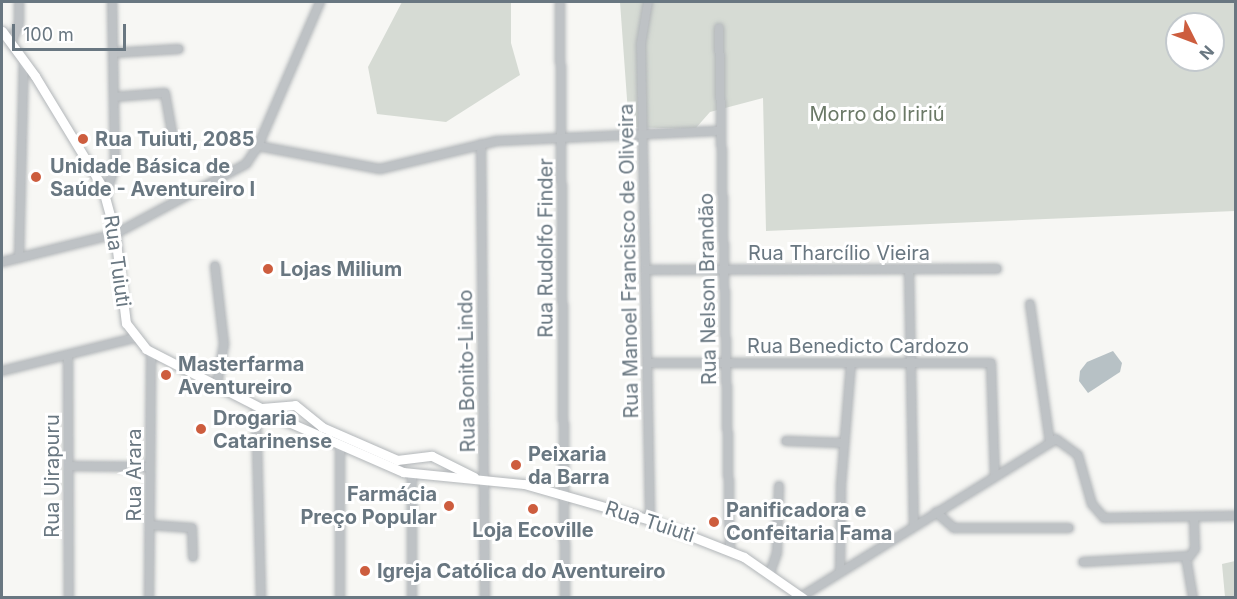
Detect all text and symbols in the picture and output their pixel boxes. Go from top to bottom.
scale bar [15,12,129,50]
north arrow [1165,12,1225,72]
text: 100 m [23,24,74,45]
text: N [1195,41,1218,64]
park label: Morro do Iririú [809,102,945,126]
street label: Rua Manoel Francisco de Oliveira [614,103,644,419]
place label: Rua Tuiuti, 2085 [95,127,255,151]
marker: Rua Tuiuti, 2085 [76,132,90,146]
place label: Unidade Básica de Saúde - Aventureiro I [50,154,255,201]
street label: Rua Rudolfo Finder [534,158,558,338]
marker: Unidade Básica de Saúde - Aventureiro I [27,168,45,186]
street label: Rua Nelson Brandão [694,193,722,385]
street label: Rua Tuiuti [99,213,135,309]
street label: Rua Tharcílio Vieira [748,241,930,265]
place label: Lojas Milium [280,257,402,281]
marker: Lojas Milium [261,262,275,276]
street label: Rua Bonito-Lindo [454,289,480,453]
street label: Rua Benedicto Cardozo [747,334,969,358]
place label: Masterfarma Aventureiro [178,352,304,399]
marker: Masterfarma Aventureiro [159,368,173,382]
place label: Drogaria Catarinense [213,406,332,453]
street label: Rua Uirapuru [40,414,64,538]
marker: Drogaria Catarinense [194,422,208,436]
street label: Rua Arara [122,429,146,521]
place label: Peixaria da Barra [528,442,610,489]
marker: Peixaria da Barra [509,458,523,472]
place label: Farmácia Preço Popular [300,482,437,529]
street label: Rua Tuiuti [602,496,698,548]
place label: Panificadora e Confeitaria Fama [726,498,892,545]
marker: Farmácia Preço Popular [442,499,456,513]
marker: Loja Ecoville [526,502,540,516]
marker: Panificadora e Confeitaria Fama [707,515,721,529]
place label: Loja Ecoville [472,518,594,542]
place label: Igreja Católica do Aventureiro [377,559,665,583]
marker: Igreja Católica do Aventureiro [358,564,372,578]

